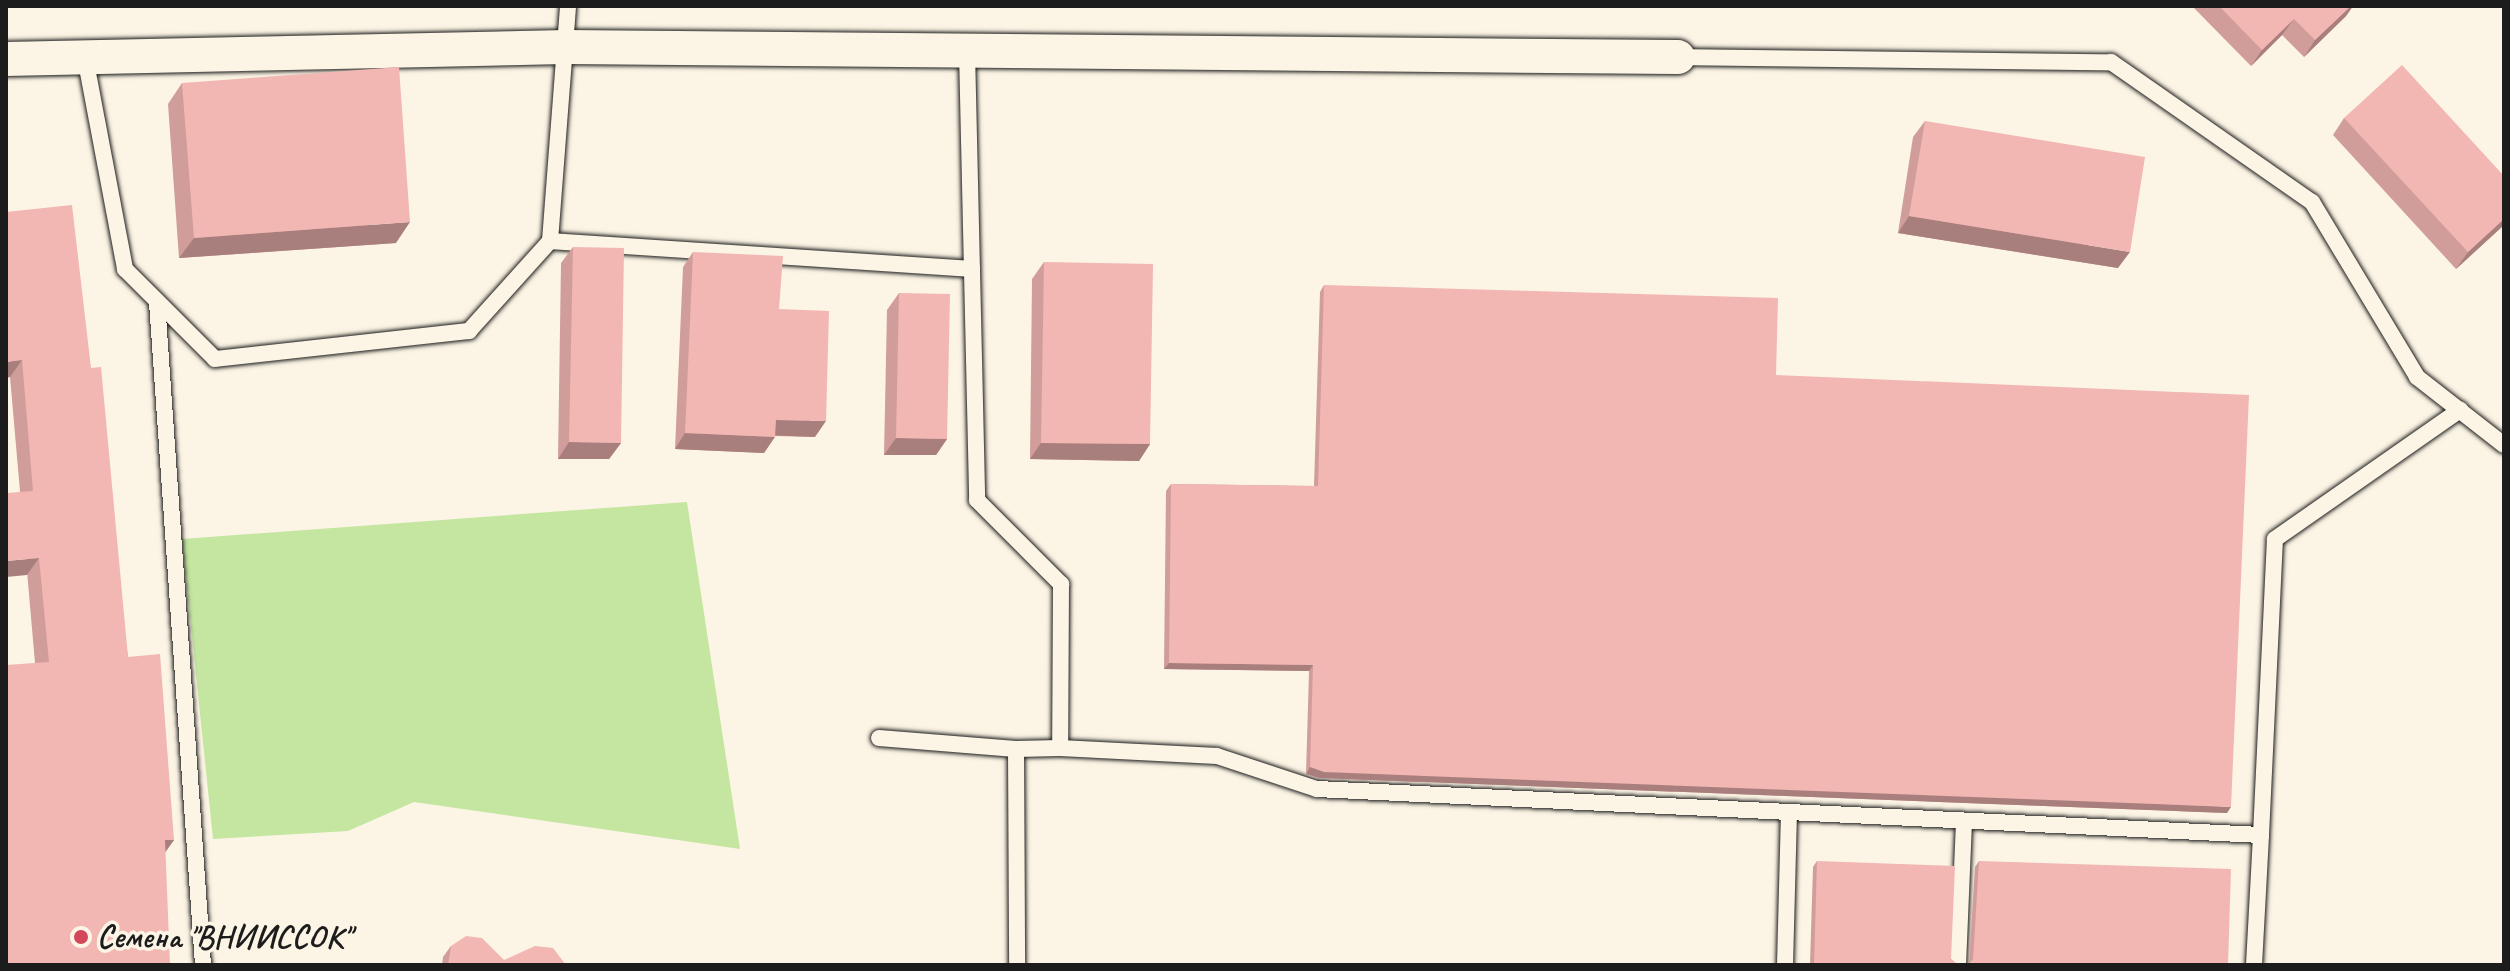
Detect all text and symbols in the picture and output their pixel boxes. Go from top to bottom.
place label: Семена "ВНИИССОК" [97,918,350,956]
marker: Семена "ВНИИССОК" [72,928,90,946]

